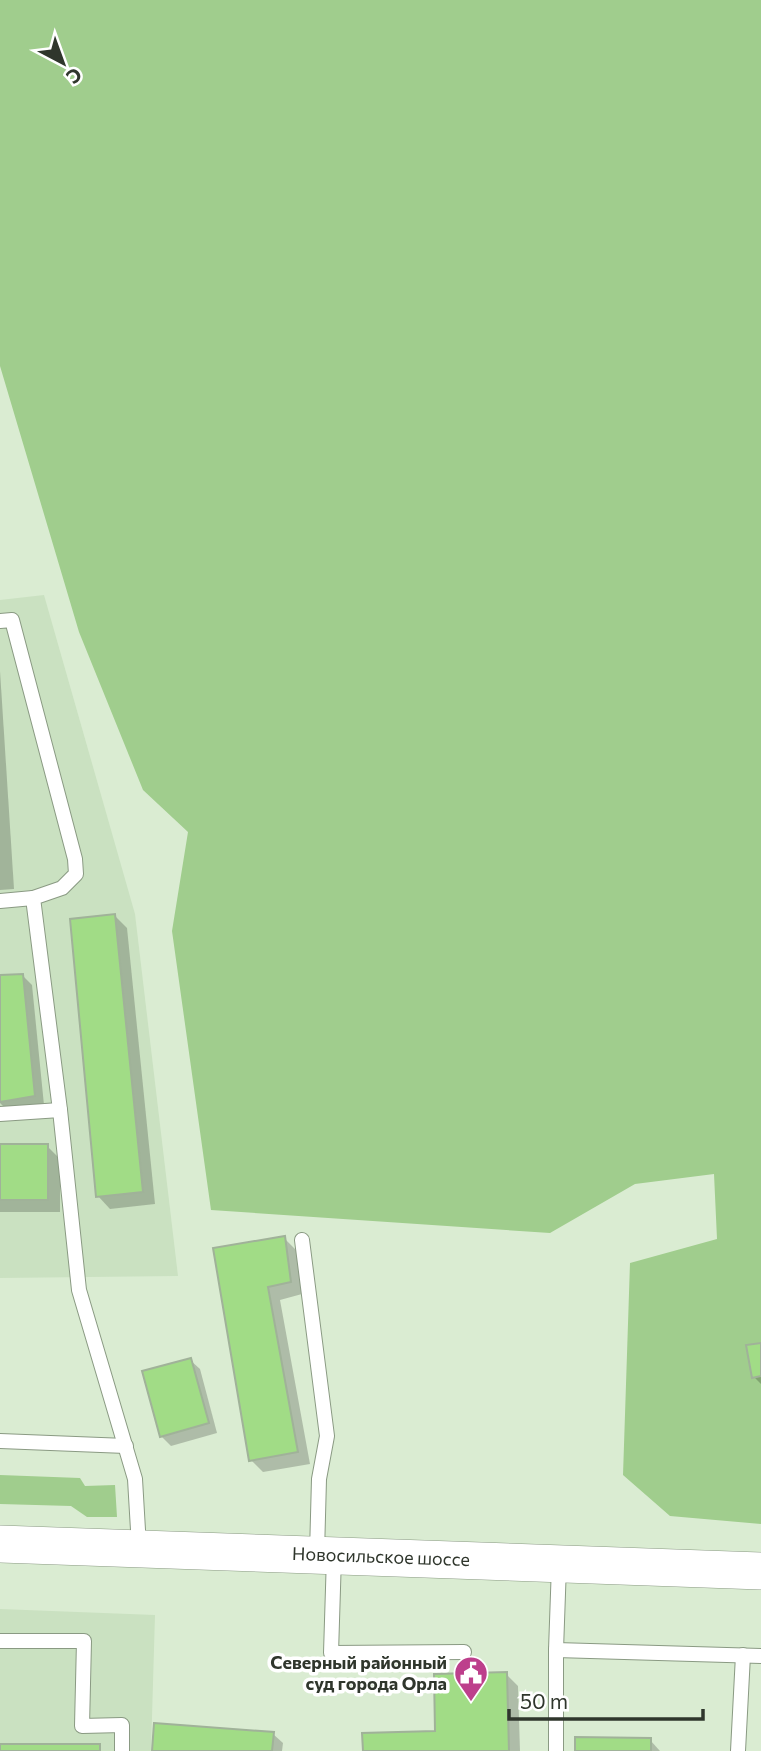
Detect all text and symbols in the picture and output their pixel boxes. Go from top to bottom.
north arrow [28,28,98,98]
text: С [62,63,87,89]
street label: Новосильское шоссе [292,1542,470,1570]
place label: Северный районный суд города Орла [270,1651,447,1694]
public building icon: Северный районный суд города Орла [452,1654,490,1703]
scale bar [509,1678,703,1722]
text: 50 m [520,1688,568,1713]

